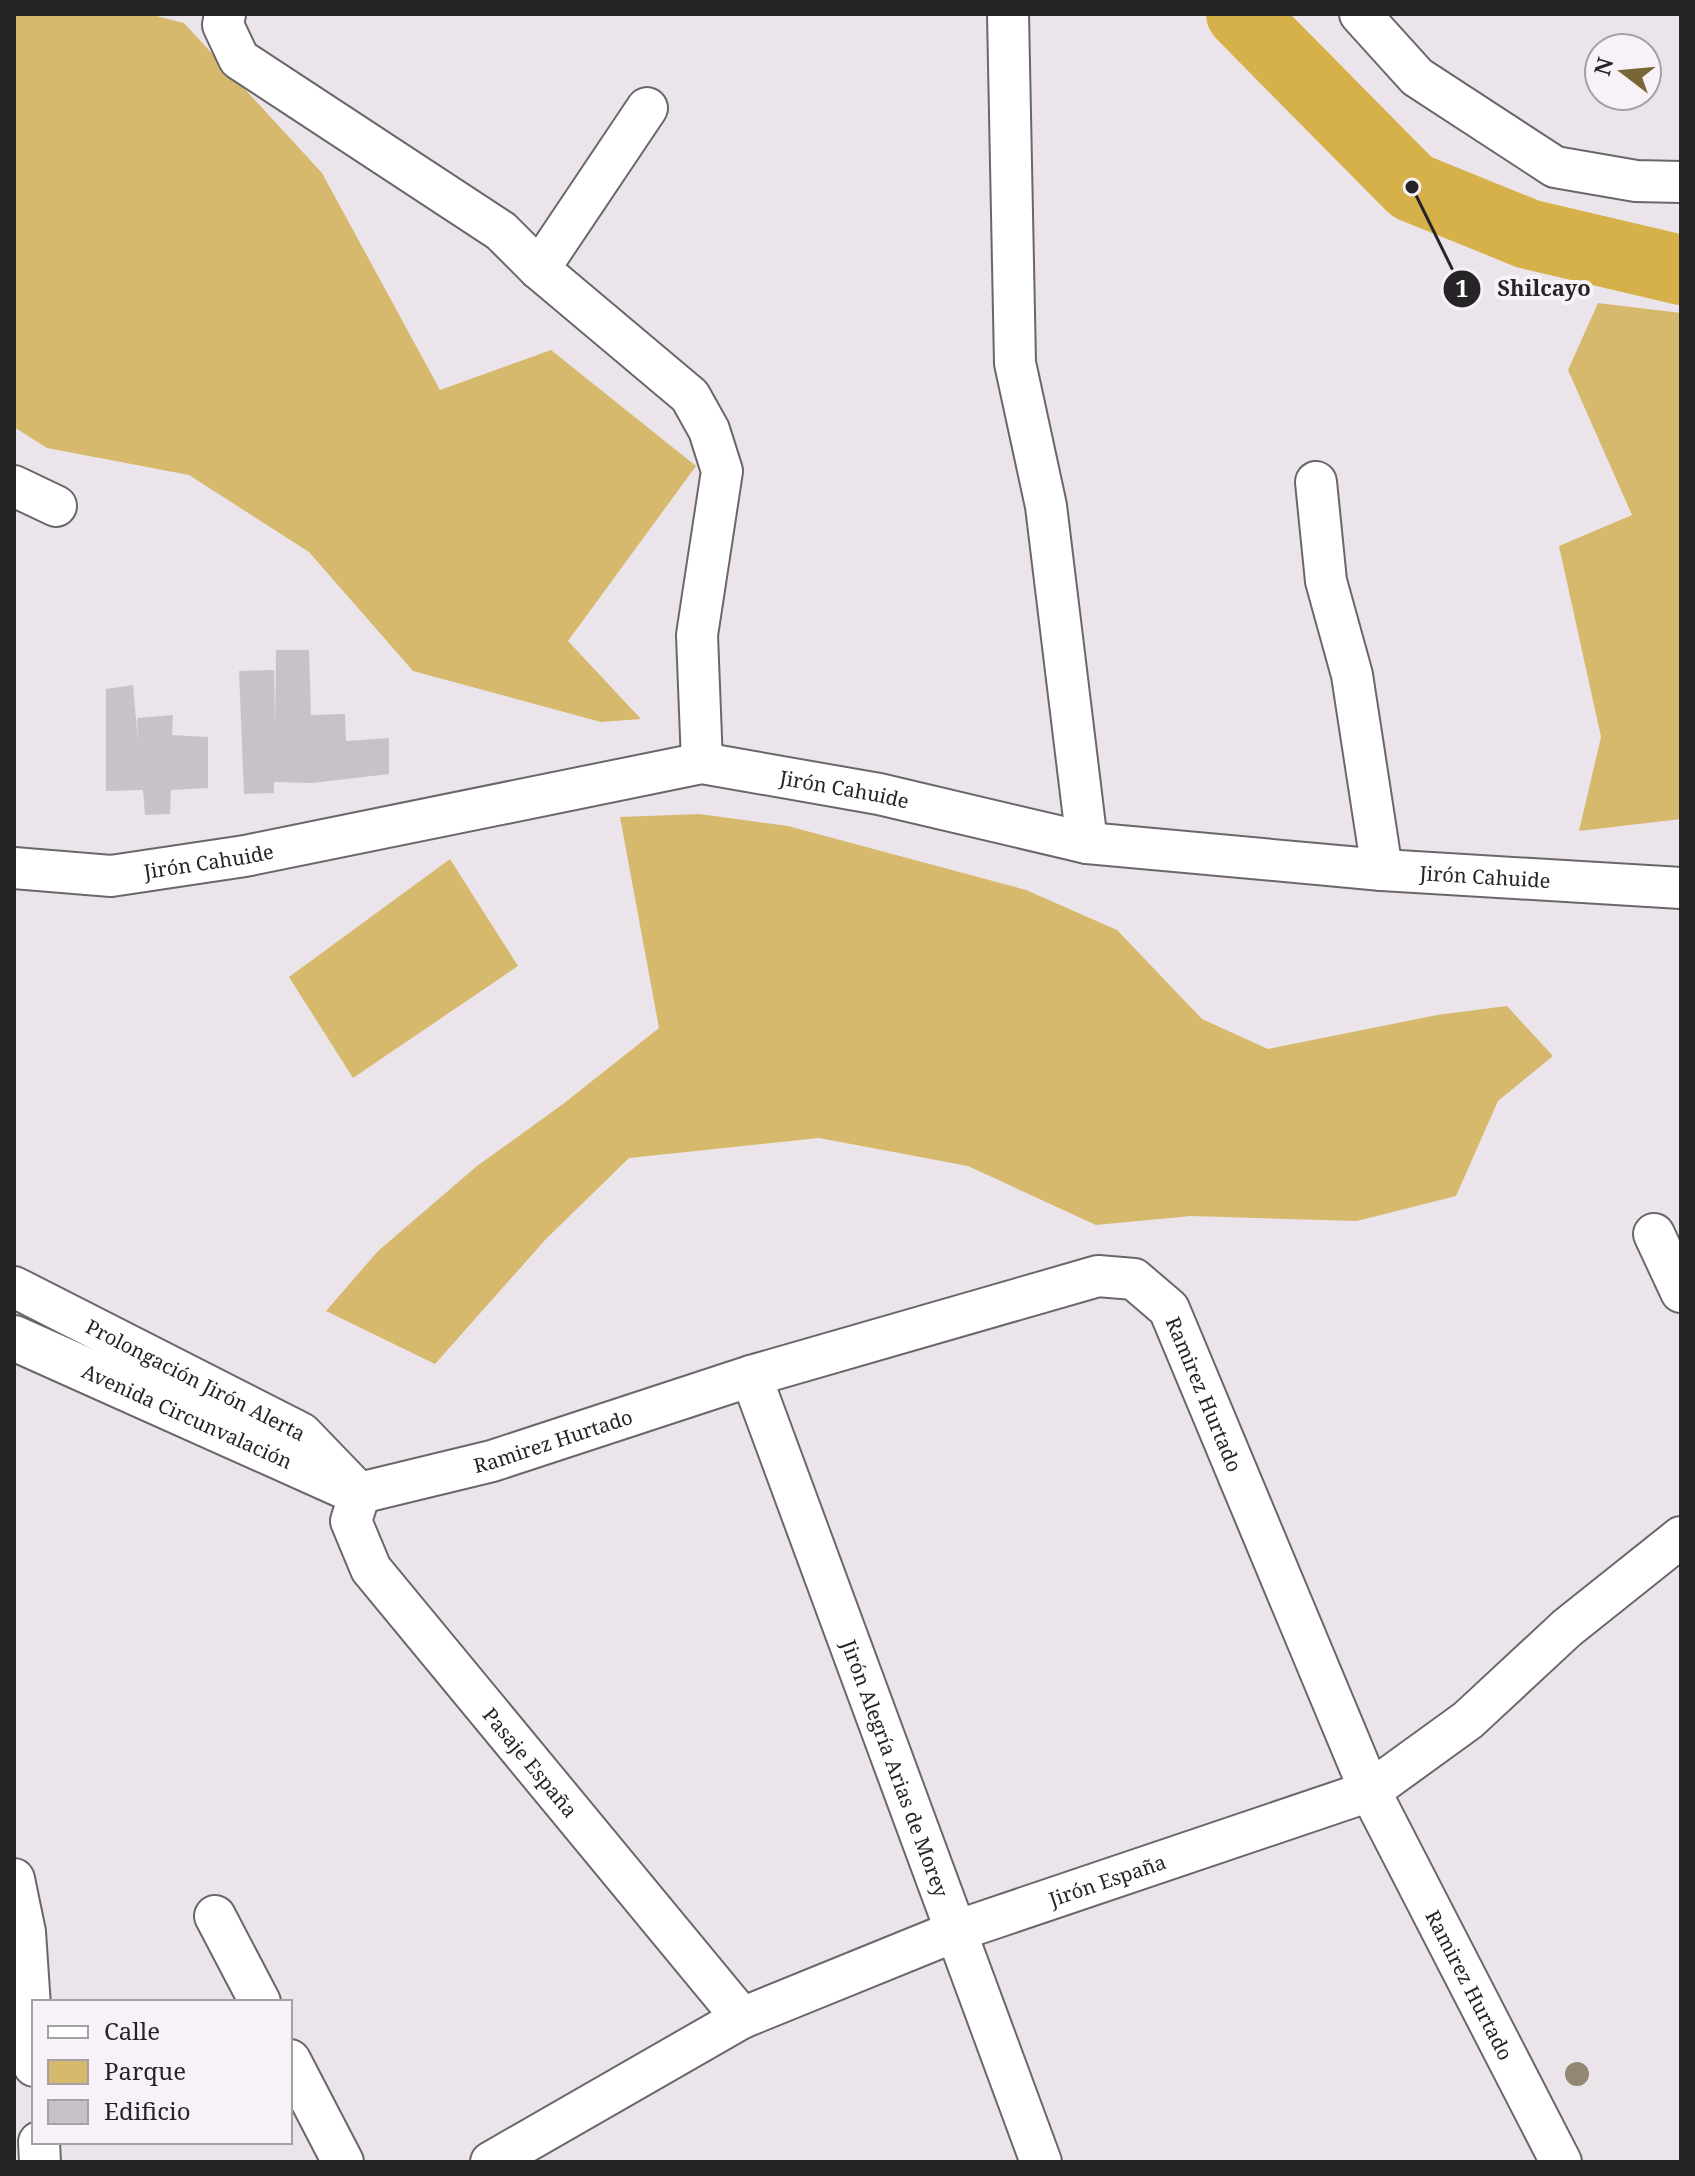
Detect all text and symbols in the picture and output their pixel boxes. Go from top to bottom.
north arrow [1583,32,1663,112]
text: N [1586,54,1620,79]
callout: Shilcayo [1442,266,1607,312]
text: 1 [1455,271,1469,304]
text: Shilcayo [1497,272,1591,302]
street label: Jirón Cahuide [777,763,912,814]
street label: Jirón Cahuide [141,837,276,885]
street label: Jirón Cahuide [1418,859,1551,894]
street label: Prolongación Jirón Alerta [81,1312,310,1447]
street label: Ramirez Hurtado [1160,1313,1249,1476]
street label: Avenida Circunvalación [78,1357,297,1475]
street label: Ramirez Hurtado [471,1402,636,1478]
street label: Jirón Alegría Arias de Morey [836,1635,956,1901]
street label: Pasaje España [477,1702,584,1823]
street label: Jirón España [1044,1848,1169,1912]
street label: Ramirez Hurtado [1420,1905,1520,2065]
legend [32,2000,292,2144]
text: Calle [104,2014,160,2047]
text: Parque [104,2054,186,2087]
text: Edificio [104,2094,191,2127]

